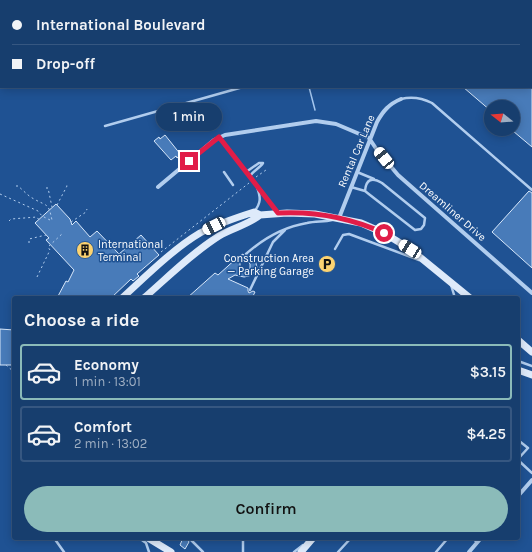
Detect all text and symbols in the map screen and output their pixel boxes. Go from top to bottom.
text: International Boulevard [36,16,205,34]
text: Drop-off [36,55,95,73]
north arrow [484,100,520,136]
map controls [484,100,520,136]
callout: 1 min [156,103,222,131]
text: 1 min [173,109,205,124]
street label: Rental Car Lane [335,113,378,190]
car [372,145,396,171]
route end [180,152,198,170]
street label: Dreamliner Drive [417,179,489,244]
car [201,215,227,237]
route start [375,224,393,242]
place label: International Terminal [98,238,163,264]
car [397,238,423,260]
building icon: International Terminal [75,240,95,260]
place label: Construction Area — Parking Garage [224,252,314,278]
parking icon: Construction Area — Parking Garage [317,254,337,274]
text: Choose a ride [24,309,139,331]
icon: car [26,354,62,390]
text: Economy [74,356,139,374]
text: $3.15 [470,363,506,381]
text: 1 min · 13:01 [74,374,141,389]
icon: car [26,416,62,452]
text: Comfort [74,418,132,436]
text: $4.25 [466,425,506,443]
text: 2 min · 13:02 [74,436,147,451]
button: Confirm [24,486,508,532]

